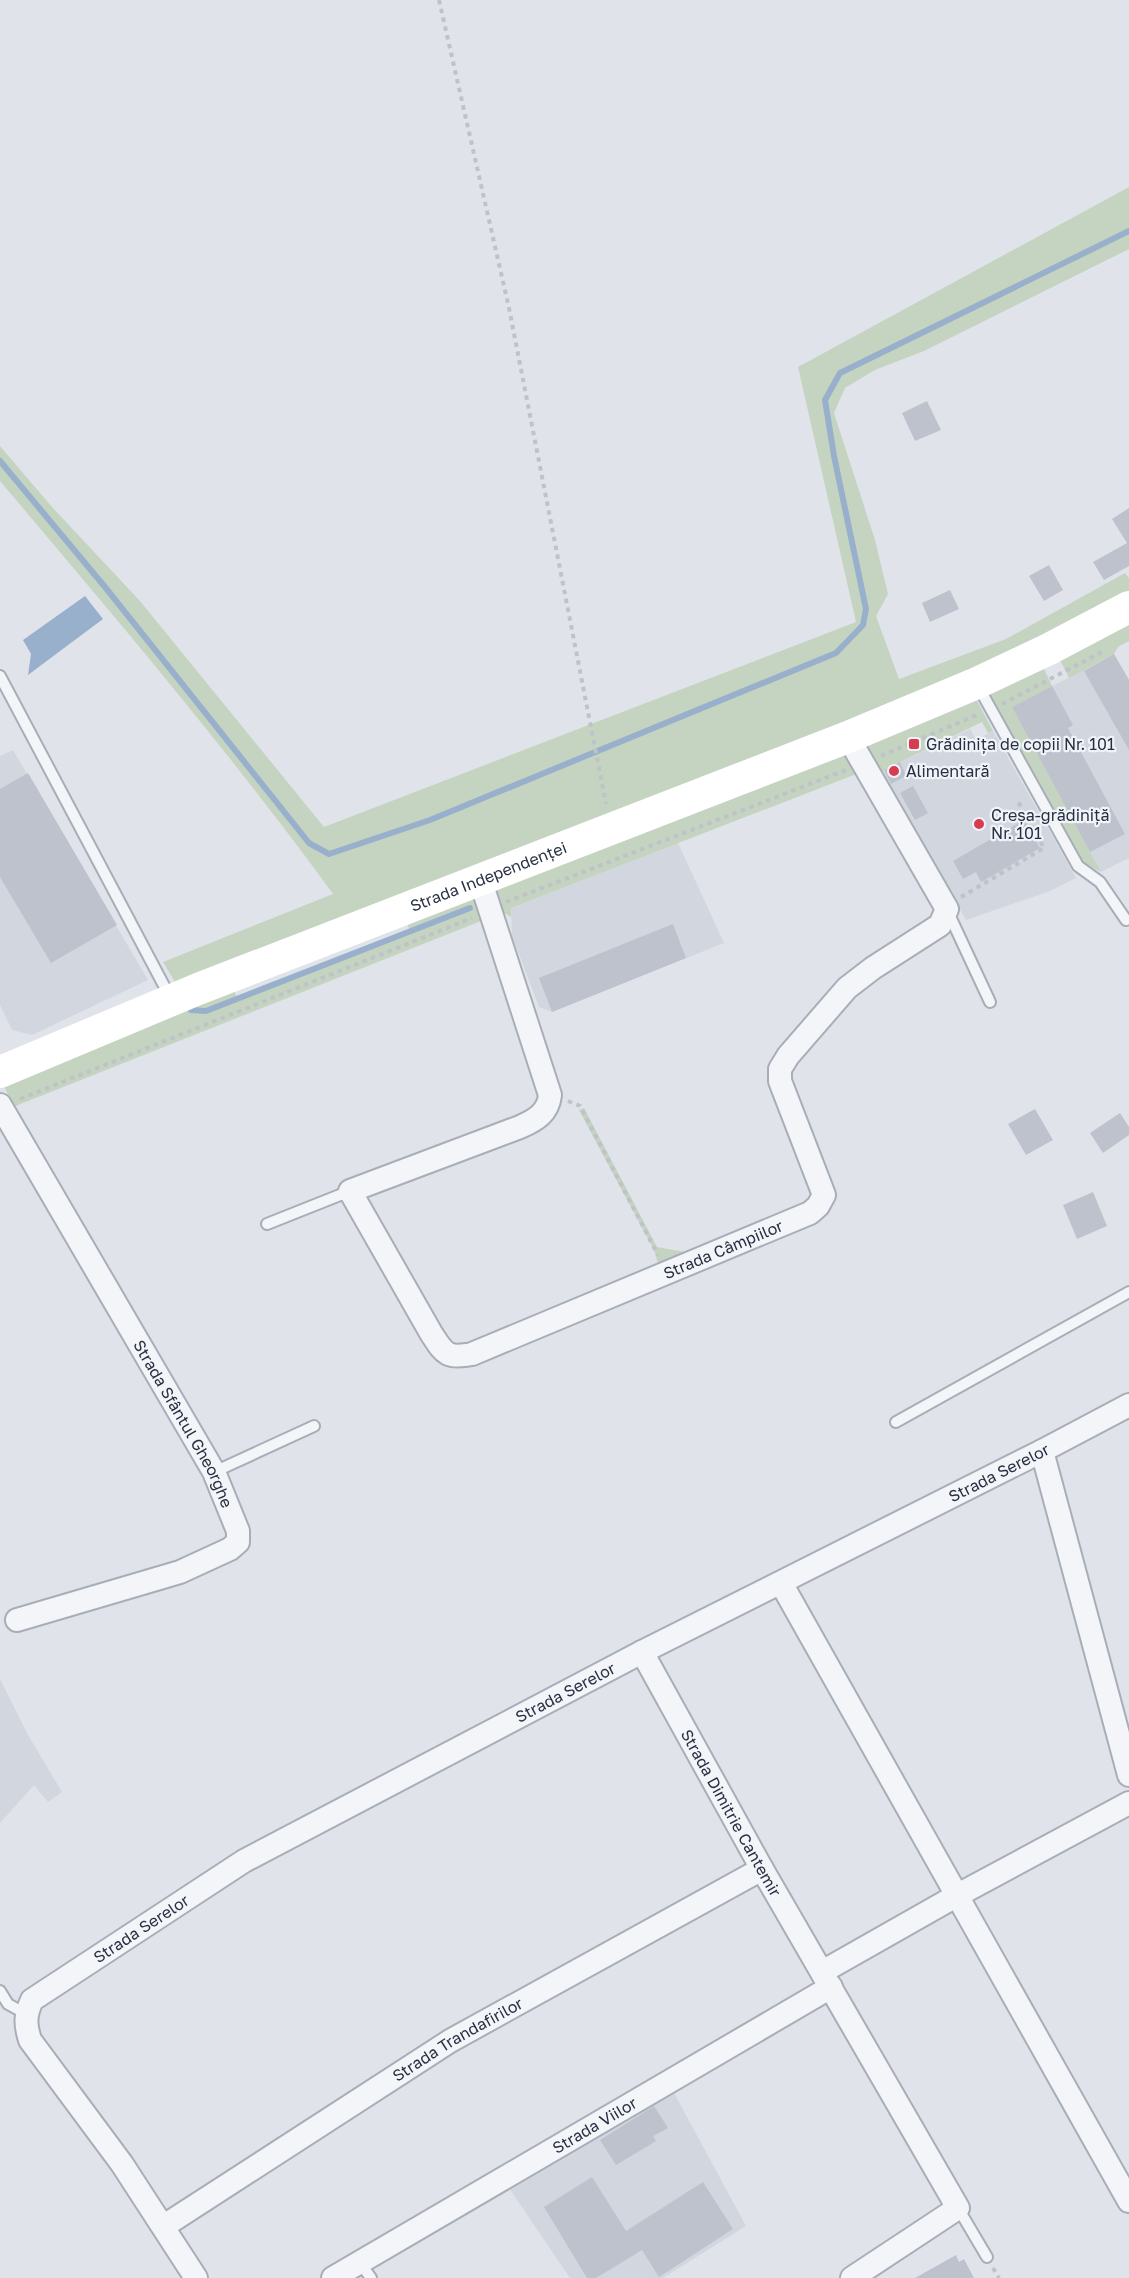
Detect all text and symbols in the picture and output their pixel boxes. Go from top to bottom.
place label: Grădinița de copii Nr. 101 [926,734,1115,754]
marker: Grădinița de copii Nr. 101 [907,737,921,751]
place label: Alimentară [906,761,990,781]
marker: Alimentară [887,764,901,778]
place label: Creșa-grădiniță Nr. 101 [991,805,1110,843]
marker: Creșa-grădiniță Nr. 101 [972,817,986,831]
street label: Strada Independenței [407,837,569,916]
street label: Strada Câmpiilor [660,1215,786,1283]
street label: Strada Sfântul Gheorghe [129,1336,237,1511]
street label: Strada Serelor [945,1439,1053,1506]
street label: Strada Serelor [512,1658,619,1727]
street label: Strada Dimitrie Cantemir [677,1726,786,1900]
street label: Strada Serelor [90,1890,193,1967]
street label: Strada Trandafirilor [389,1993,526,2086]
street label: Strada Viilor [549,2093,640,2158]

